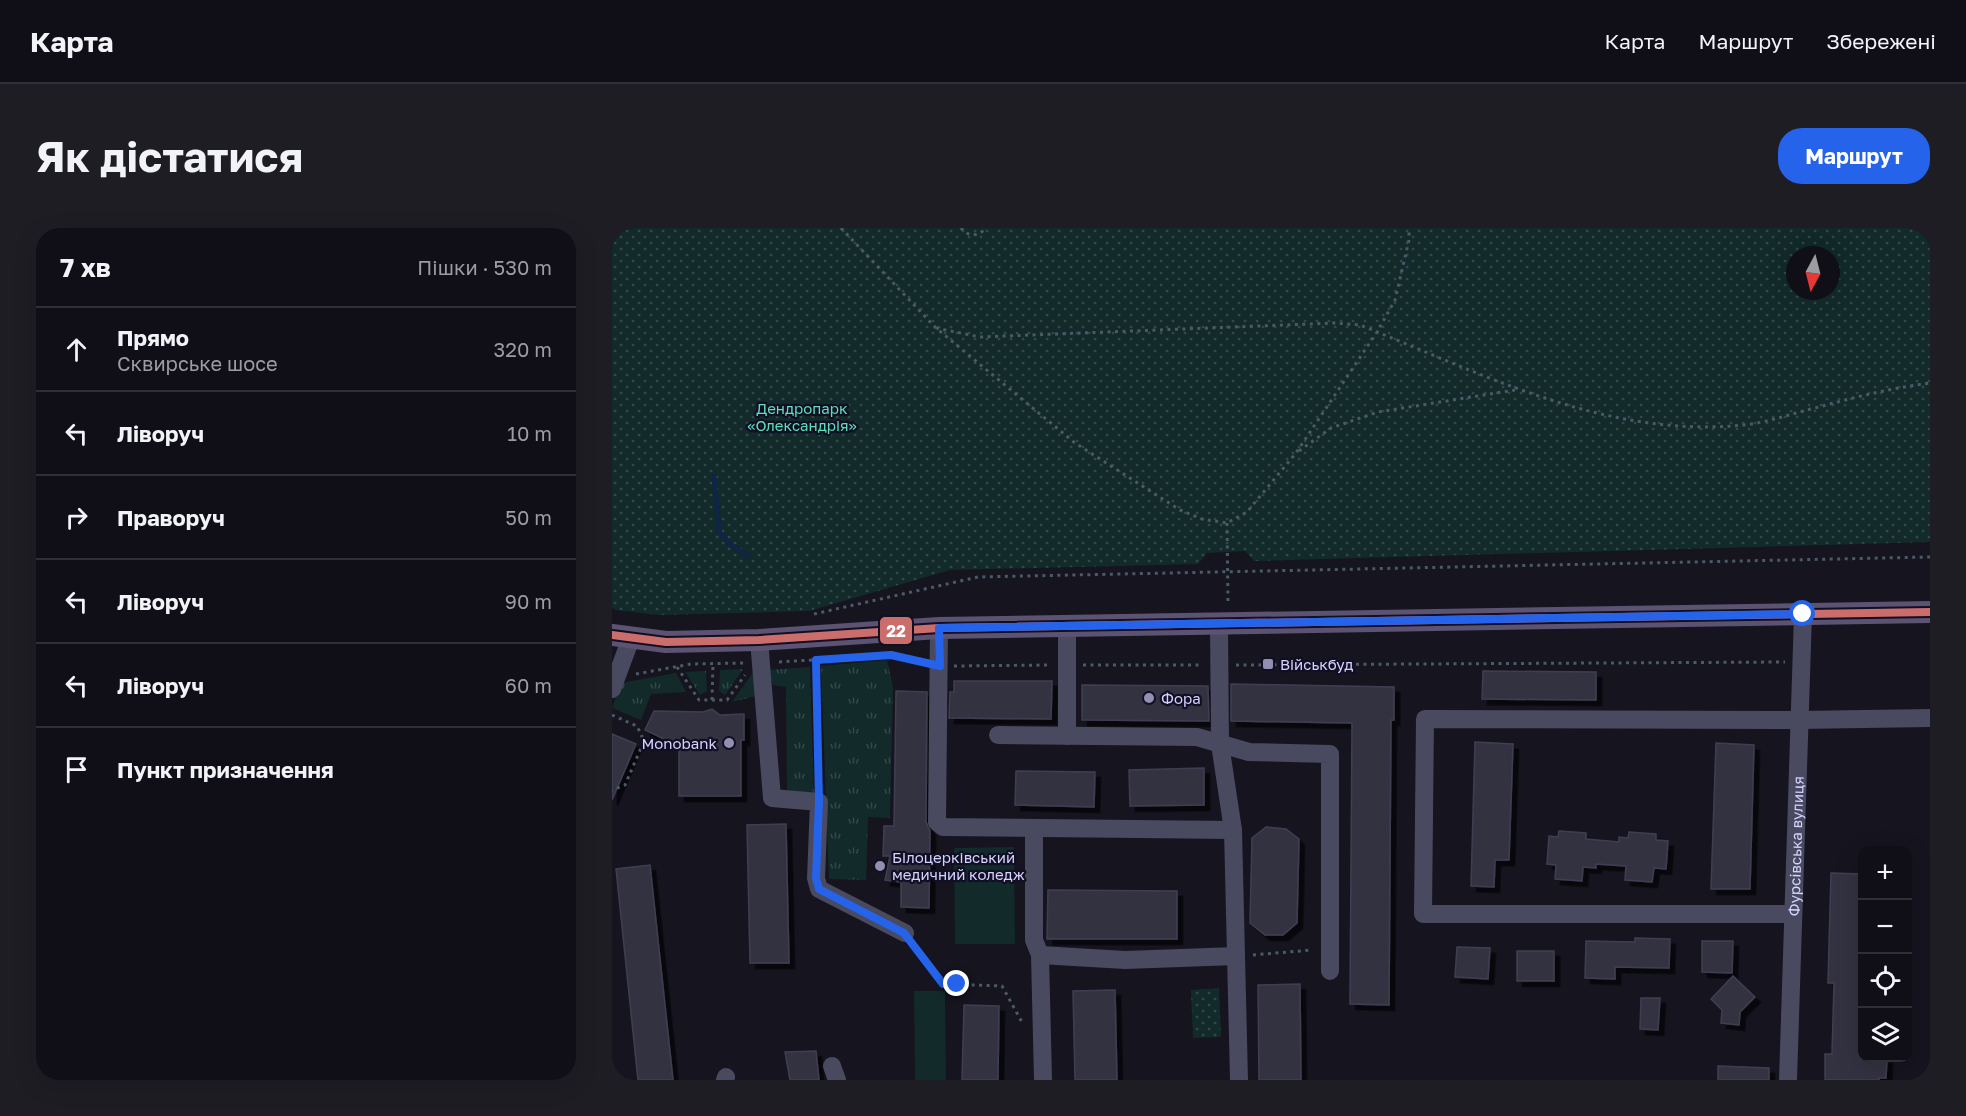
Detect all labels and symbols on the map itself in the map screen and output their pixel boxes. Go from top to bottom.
north arrow [1786,246,1840,300]
park label: Дендропарк «Олександрія» [747,399,857,434]
route start [1789,600,1815,626]
line badge: 22 [879,616,913,645]
text: 22 [886,621,906,641]
place label: Військбуд [1280,655,1353,673]
marker: Військбуд [1261,657,1275,671]
place label: Фора [1161,689,1201,707]
marker: Фора [1142,691,1156,705]
place label: Monobank [641,734,718,752]
marker: Monobank [722,736,736,750]
street label: Фурсівська вулиця [1784,776,1807,917]
place label: Білоцерківський медичний коледж [892,848,1025,883]
marker: Білоцерківський медичний коледж [873,859,887,873]
route end [943,970,969,996]

